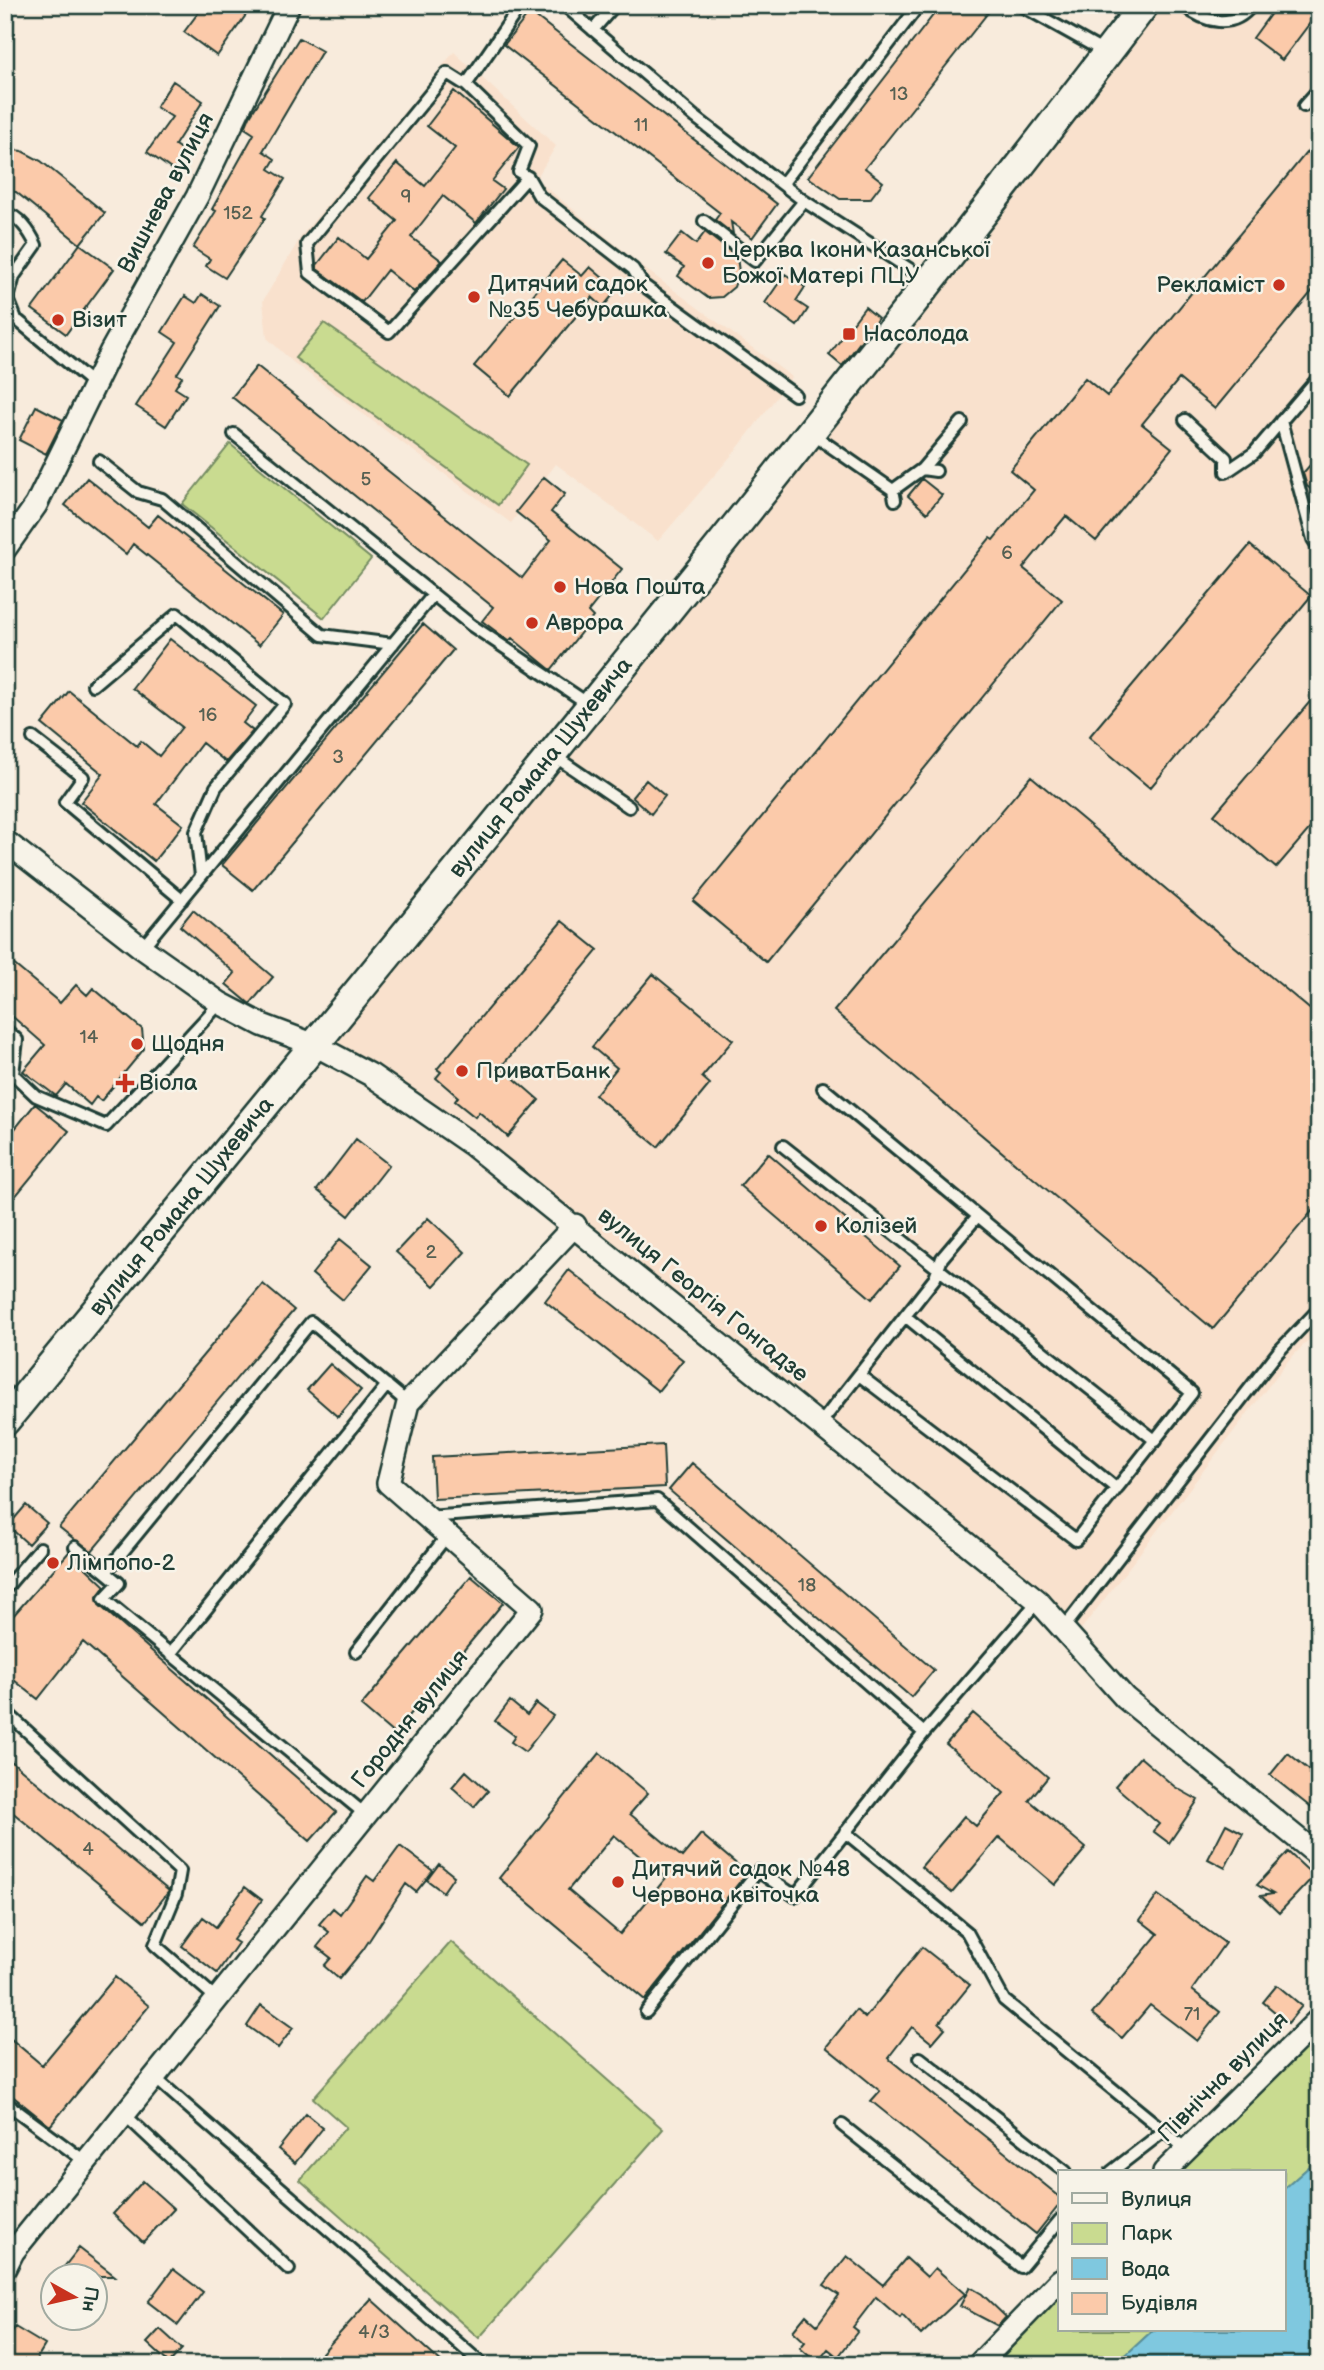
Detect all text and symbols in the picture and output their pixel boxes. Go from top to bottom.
house number: 13 [889,83,909,106]
street label: Вишнева вулиця [112,108,220,278]
house number: 11 [634,114,648,137]
house number: 9 [401,186,411,209]
house number: 152 [223,202,254,225]
place label: Церква Ікони Казанської Божої Матері ПЦУ [722,236,991,290]
marker: Церква Ікони Казанської Божої Матері ПЦУ [700,255,716,271]
place label: Дитячий садок №35 Чебурашка [488,270,668,324]
place label: Рекламіст [1156,271,1265,299]
marker: Рекламіст [1271,277,1287,293]
marker: Дитячий садок №35 Чебурашка [466,289,482,305]
place label: Візит [72,306,127,334]
marker: Візит [50,312,66,328]
place label: Насолода [863,320,969,348]
marker: Насолода [841,326,857,342]
house number: 5 [361,468,372,491]
house number: 6 [1001,542,1013,565]
place label: Нова Пошта [574,573,706,601]
marker: Нова Пошта [552,579,568,595]
place label: Аврора [545,609,624,637]
marker: Аврора [524,615,540,631]
street label: вулиця Романа Шухевича [443,651,639,883]
house number: 16 [199,704,217,727]
house number: 3 [332,746,344,769]
house number: 14 [80,1026,99,1049]
place label: Щодня [151,1030,225,1058]
marker: Щодня [129,1036,145,1052]
place label: ПриватБанк [476,1057,611,1085]
marker: ПриватБанк [454,1063,470,1079]
place label: Віола [139,1069,198,1097]
marker: Віола [117,1075,133,1091]
street label: вулиця Романа Шухевича [83,1091,280,1322]
street label: вулиця Георгія Гонгадзе [592,1201,814,1389]
place label: Колізей [835,1212,917,1240]
marker: Колізей [813,1218,829,1234]
house number: 2 [425,1241,437,1264]
place label: Лімпопо-2 [66,1549,176,1577]
marker: Лімпопо-2 [45,1555,61,1571]
house number: 18 [798,1574,816,1597]
street label: Городня вулиця [346,1644,474,1794]
house number: 4 [82,1838,94,1861]
place label: Дитячий садок №48 Червона квіточка [632,1855,850,1909]
marker: Дитячий садок №48 Червона квіточка [610,1874,626,1890]
house number: 71 [1184,2003,1200,2026]
street label: Північна вулиця [1152,2006,1294,2148]
legend [1058,2170,1286,2332]
text: Вулиця [1121,2187,1192,2212]
text: Парк [1121,2221,1172,2246]
text: Вода [1121,2257,1170,2282]
north arrow [38,2262,108,2332]
text: Пн [76,2285,102,2313]
text: Будівля [1121,2291,1198,2316]
house number: 4/3 [358,2321,390,2344]

